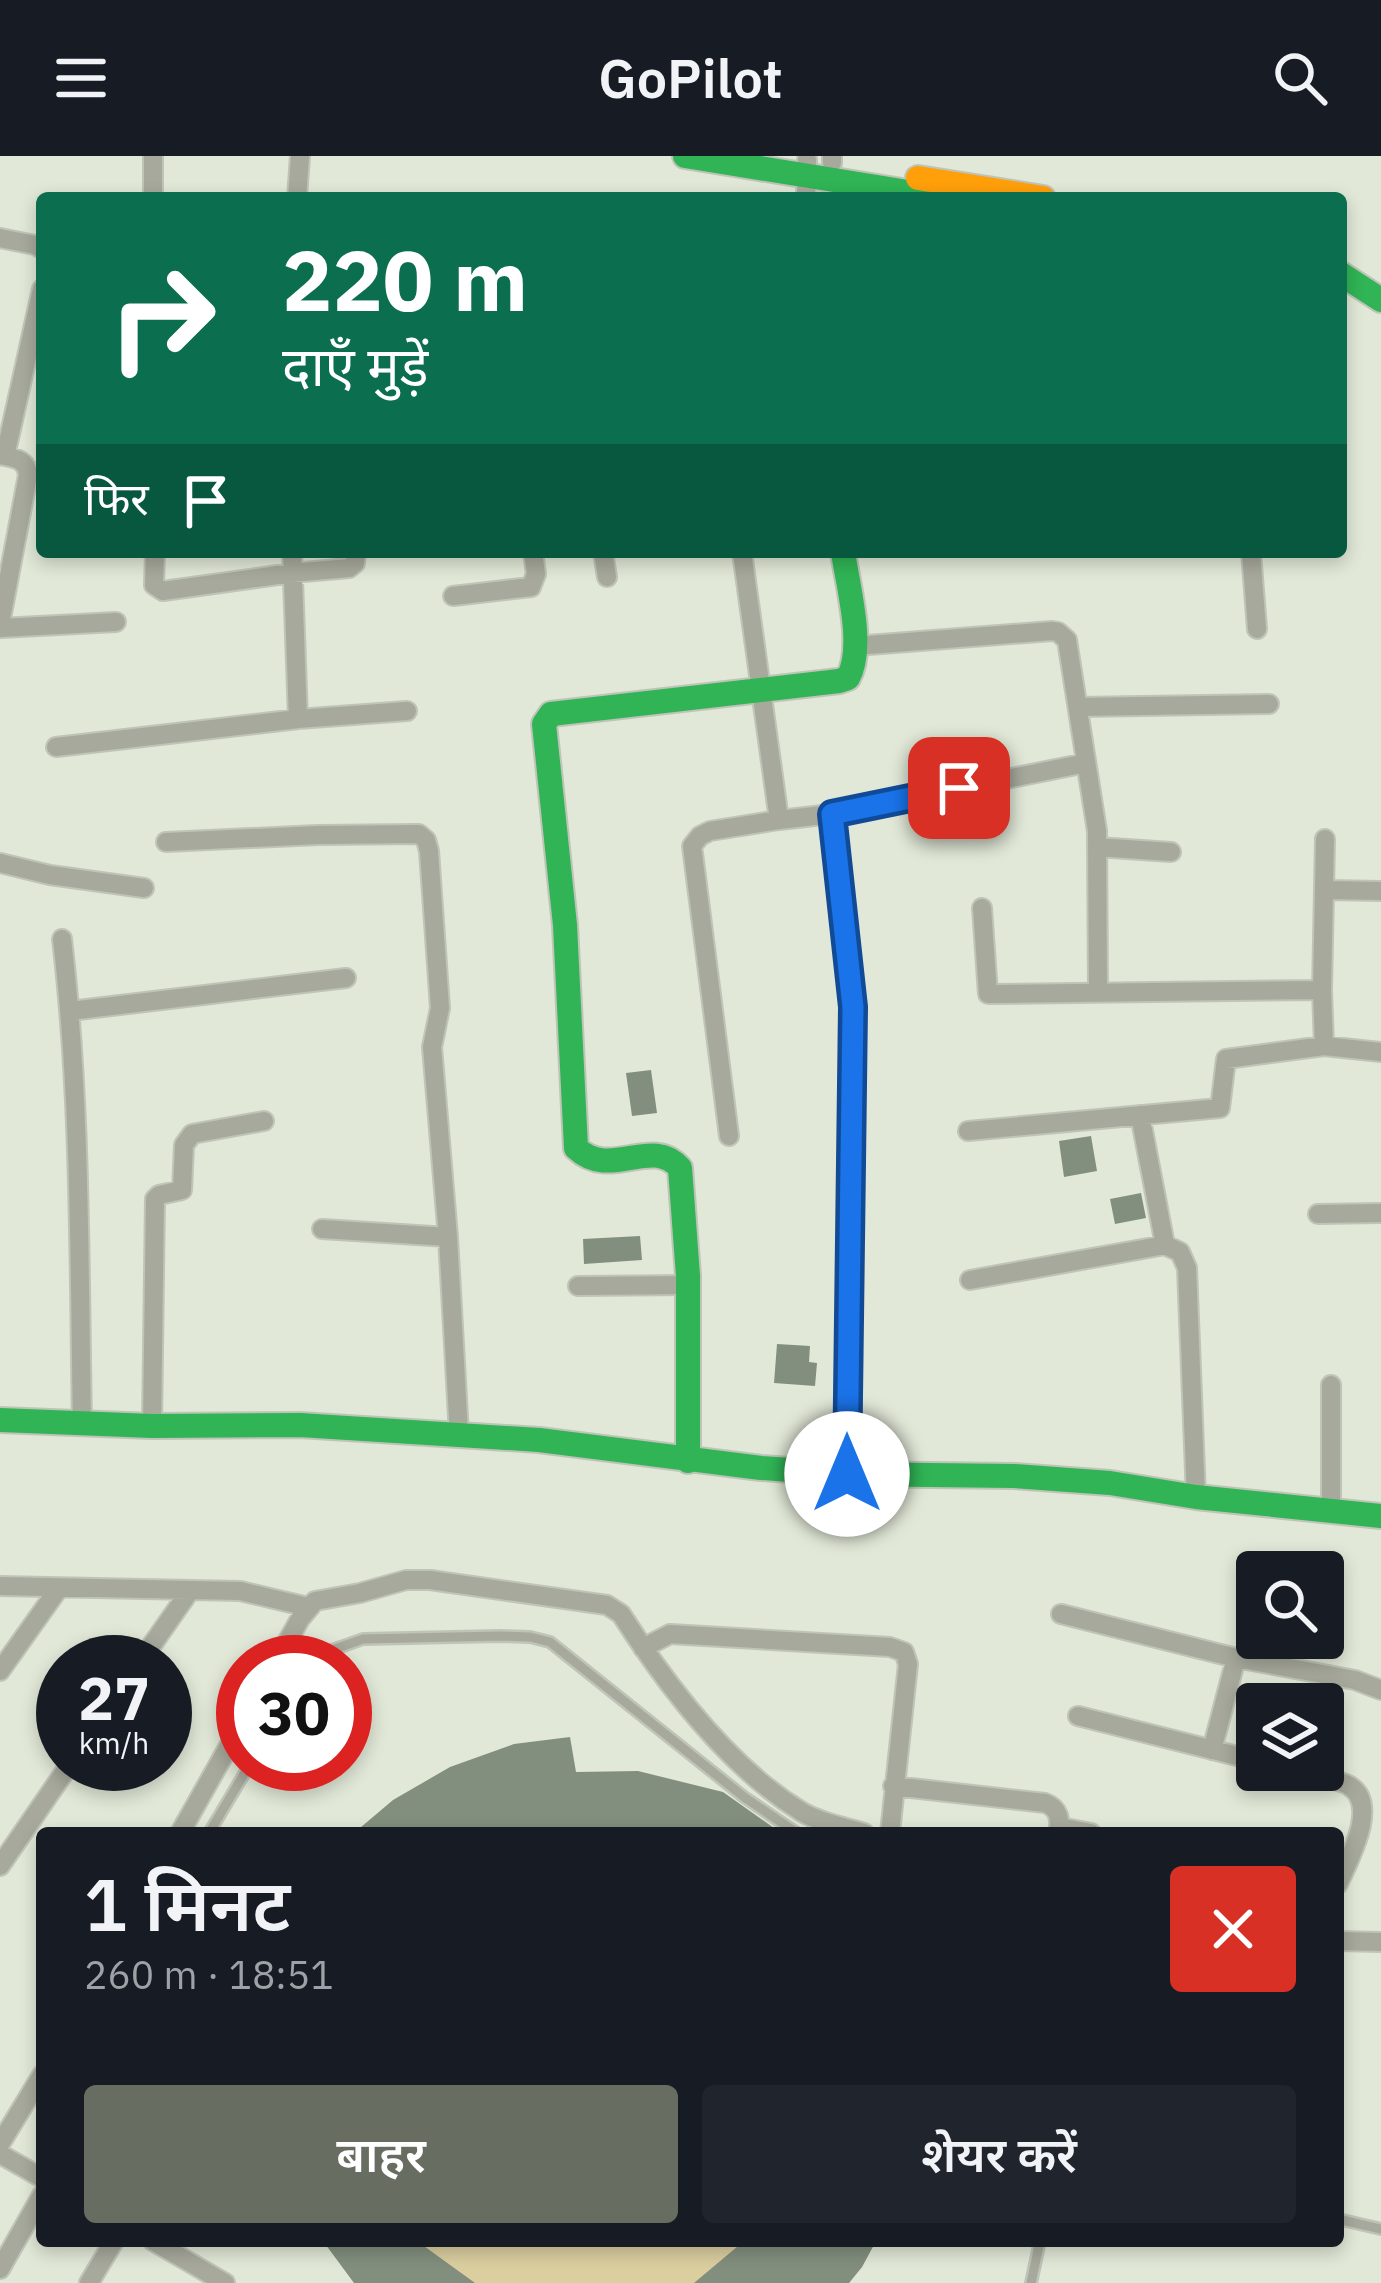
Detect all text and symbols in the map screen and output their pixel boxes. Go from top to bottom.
text: GoPilot [598,43,783,113]
icon: menu [48,45,114,111]
icon: search [1267,45,1333,111]
text: 220 m [282,225,528,334]
icon: right [84,240,240,396]
text: दाएँ मुड़ें [282,331,428,401]
icon: arrive [173,468,239,534]
text: फिर [84,469,149,527]
pin [908,737,1010,839]
icon: arrive [926,755,992,821]
position arrow [784,1411,910,1537]
map controls [1236,1551,1344,1791]
button: search [1236,1551,1344,1659]
speed limit sign: 30 [216,1635,372,1791]
text: 27 [78,1658,150,1737]
button: layers [1236,1683,1344,1791]
text: km/h [79,1723,149,1762]
text: 1 मिनट [84,1857,290,1951]
button: close [1170,1866,1296,1992]
text: 260 m · 18:51 [84,1949,334,2000]
button: बाहर [84,2085,678,2223]
button: शेयर करें [702,2085,1296,2223]

